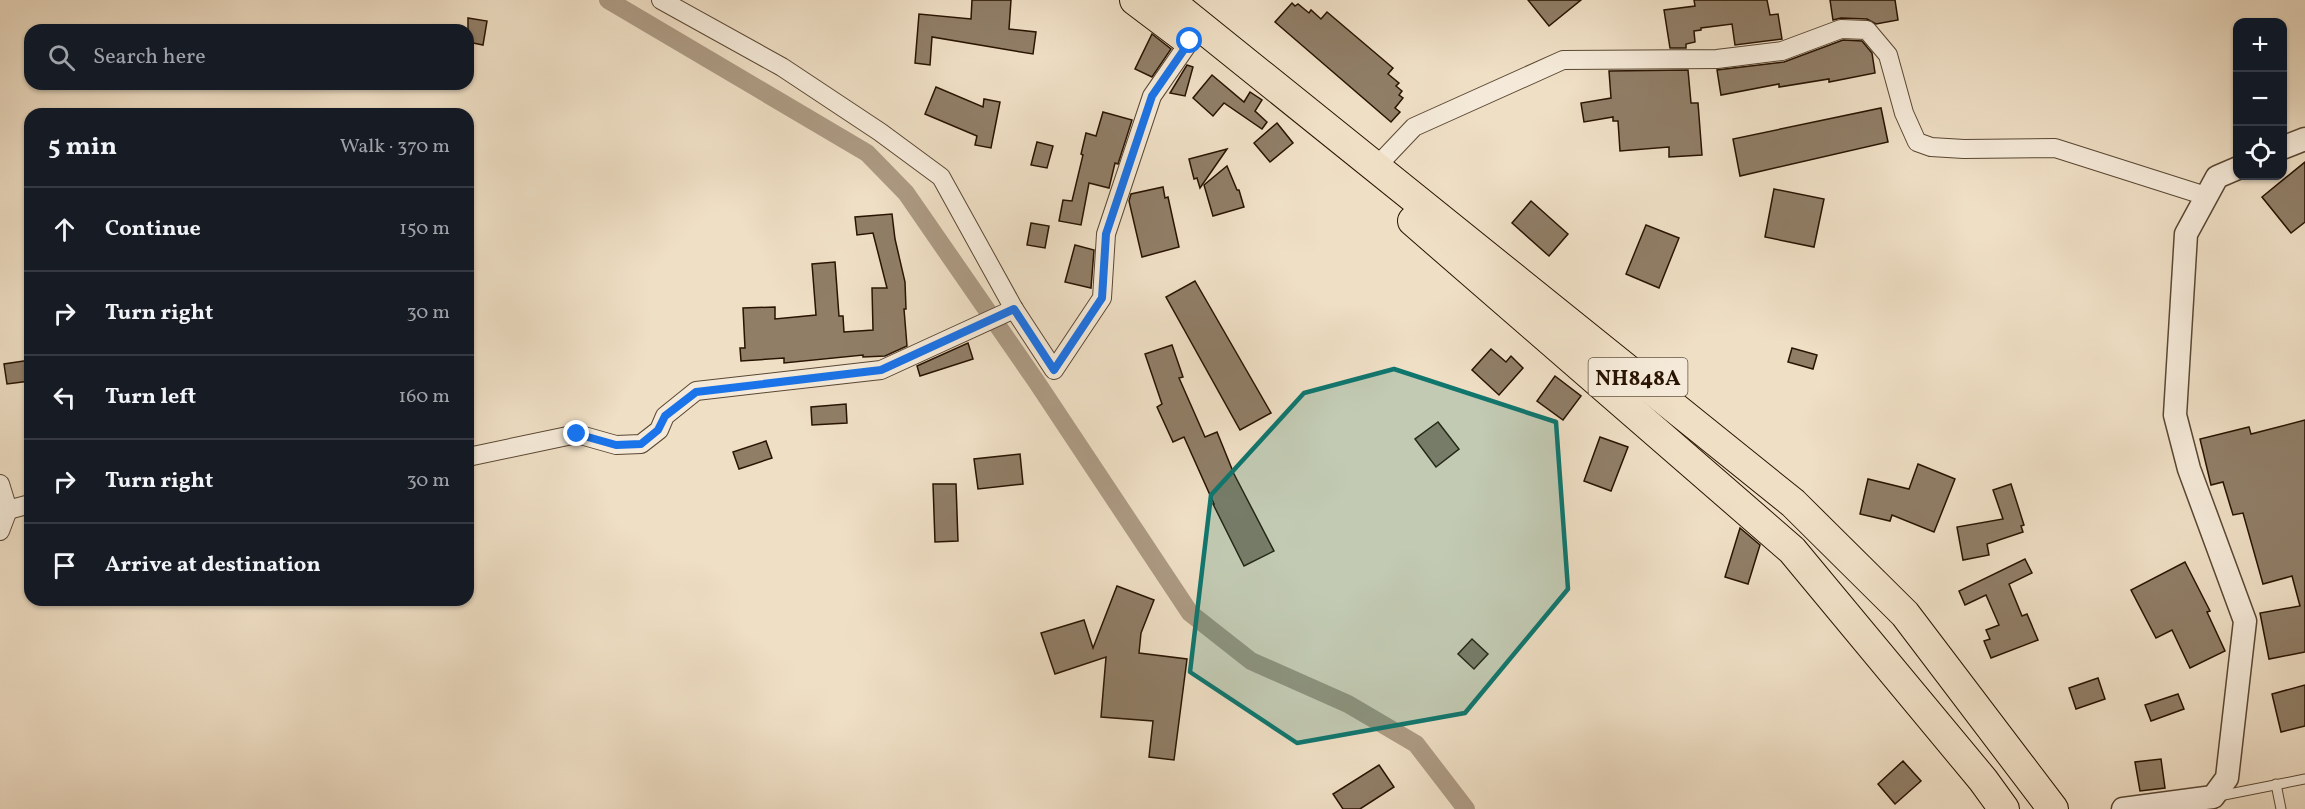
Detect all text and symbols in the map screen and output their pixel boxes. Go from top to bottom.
map controls [2233,18,2287,180]
button: + [2233,18,2287,72]
search box [24,24,474,90]
route start [1176,27,1202,53]
icon: search [45,41,78,74]
text: Search here [93,42,206,73]
button: − [2233,72,2287,126]
button: locate [2233,126,2287,180]
text: 5 min [48,129,117,165]
text: Walk · 370 m [340,133,450,161]
icon: ahead [48,213,81,246]
text: Continue [105,214,201,245]
text: 150 m [399,215,450,243]
icon: right [48,297,81,330]
text: Turn right [105,298,213,329]
text: 30 m [406,299,450,327]
road number: NH848A [1588,358,1688,396]
icon: left [48,381,81,414]
text: Turn left [105,382,196,413]
text: 160 m [398,383,450,411]
route end [563,420,589,446]
icon: right [48,465,81,498]
text: Turn right [105,466,213,497]
text: 30 m [406,467,450,495]
icon: arrive [48,549,81,582]
text: Arrive at destination [105,550,321,581]

